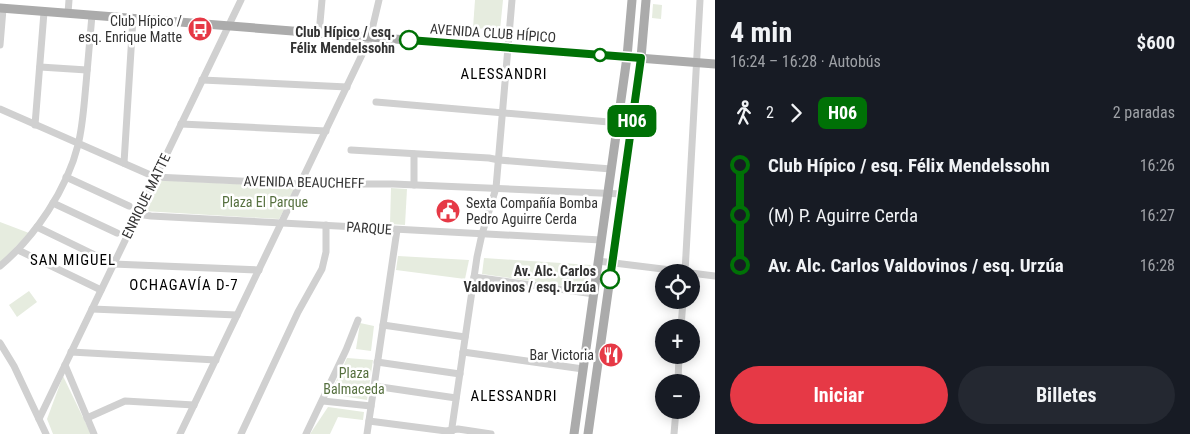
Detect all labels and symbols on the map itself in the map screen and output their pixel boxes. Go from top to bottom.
place label: Club Hípico / esq. Enrique Matte [78,13,182,45]
bus stop icon: Club Hípico / esq. Enrique Matte [187,16,213,42]
street label: AVENIDA CLUB HÍPICO [429,20,557,45]
place label: Club Hípico / esq. Félix Mendelssohn [290,24,395,56]
marker: Club Hípico / esq. Félix Mendelssohn [399,30,419,50]
unlabelled marker [593,48,607,62]
district label: ALESSANDRI [460,65,548,83]
line badge: H06 [603,105,661,137]
street label: ENRIQUE MATTE [119,151,173,241]
street label: AVENIDA BEAUCHEFF [243,173,365,191]
park label: Plaza El Parque [222,194,308,210]
place label: Sexta Compañía Bomba Pedro Aguirre Cerda [466,195,598,227]
public building icon: Sexta Compañía Bomba Pedro Aguirre Cerda [435,198,461,224]
street label: PARQUE [346,218,392,238]
district label: SAN MIGUEL [30,251,116,269]
place label: Av. Alc. Carlos Valdovinos / esq. Urzúa [463,263,596,295]
marker: Av. Alc. Carlos Valdovinos / esq. Urzúa [600,269,620,289]
district label: OCHAGAVÍA D-7 [129,276,239,294]
restaurant icon: Bar Victoria [598,342,624,368]
place label: Bar Victoria [529,347,594,363]
park label: Plaza Balmaceda [323,365,385,397]
district label: ALESSANDRI [470,387,558,405]

